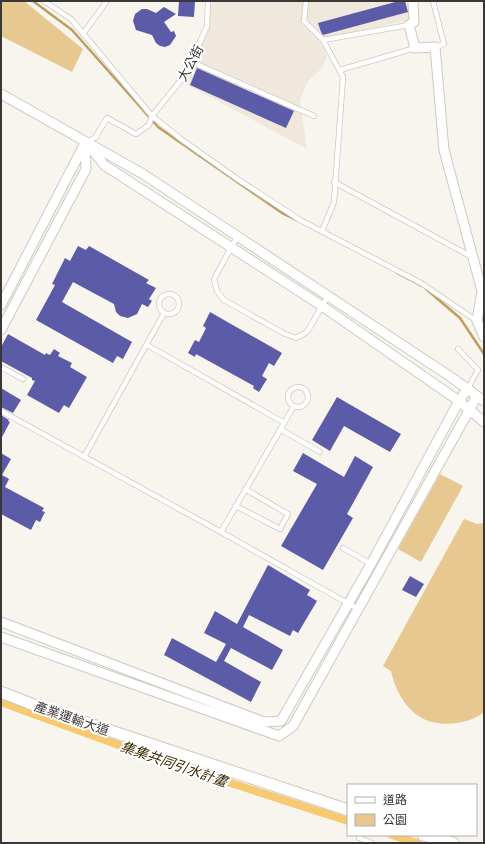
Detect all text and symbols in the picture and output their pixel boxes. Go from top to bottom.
street label: 大公街 [175,43,208,85]
street label: 產業運輸大道 [32,699,111,740]
water label: 集集共同引水計畫 [118,739,231,792]
legend [347,784,477,836]
text: 道路 [383,793,407,809]
text: 公園 [383,813,407,829]

